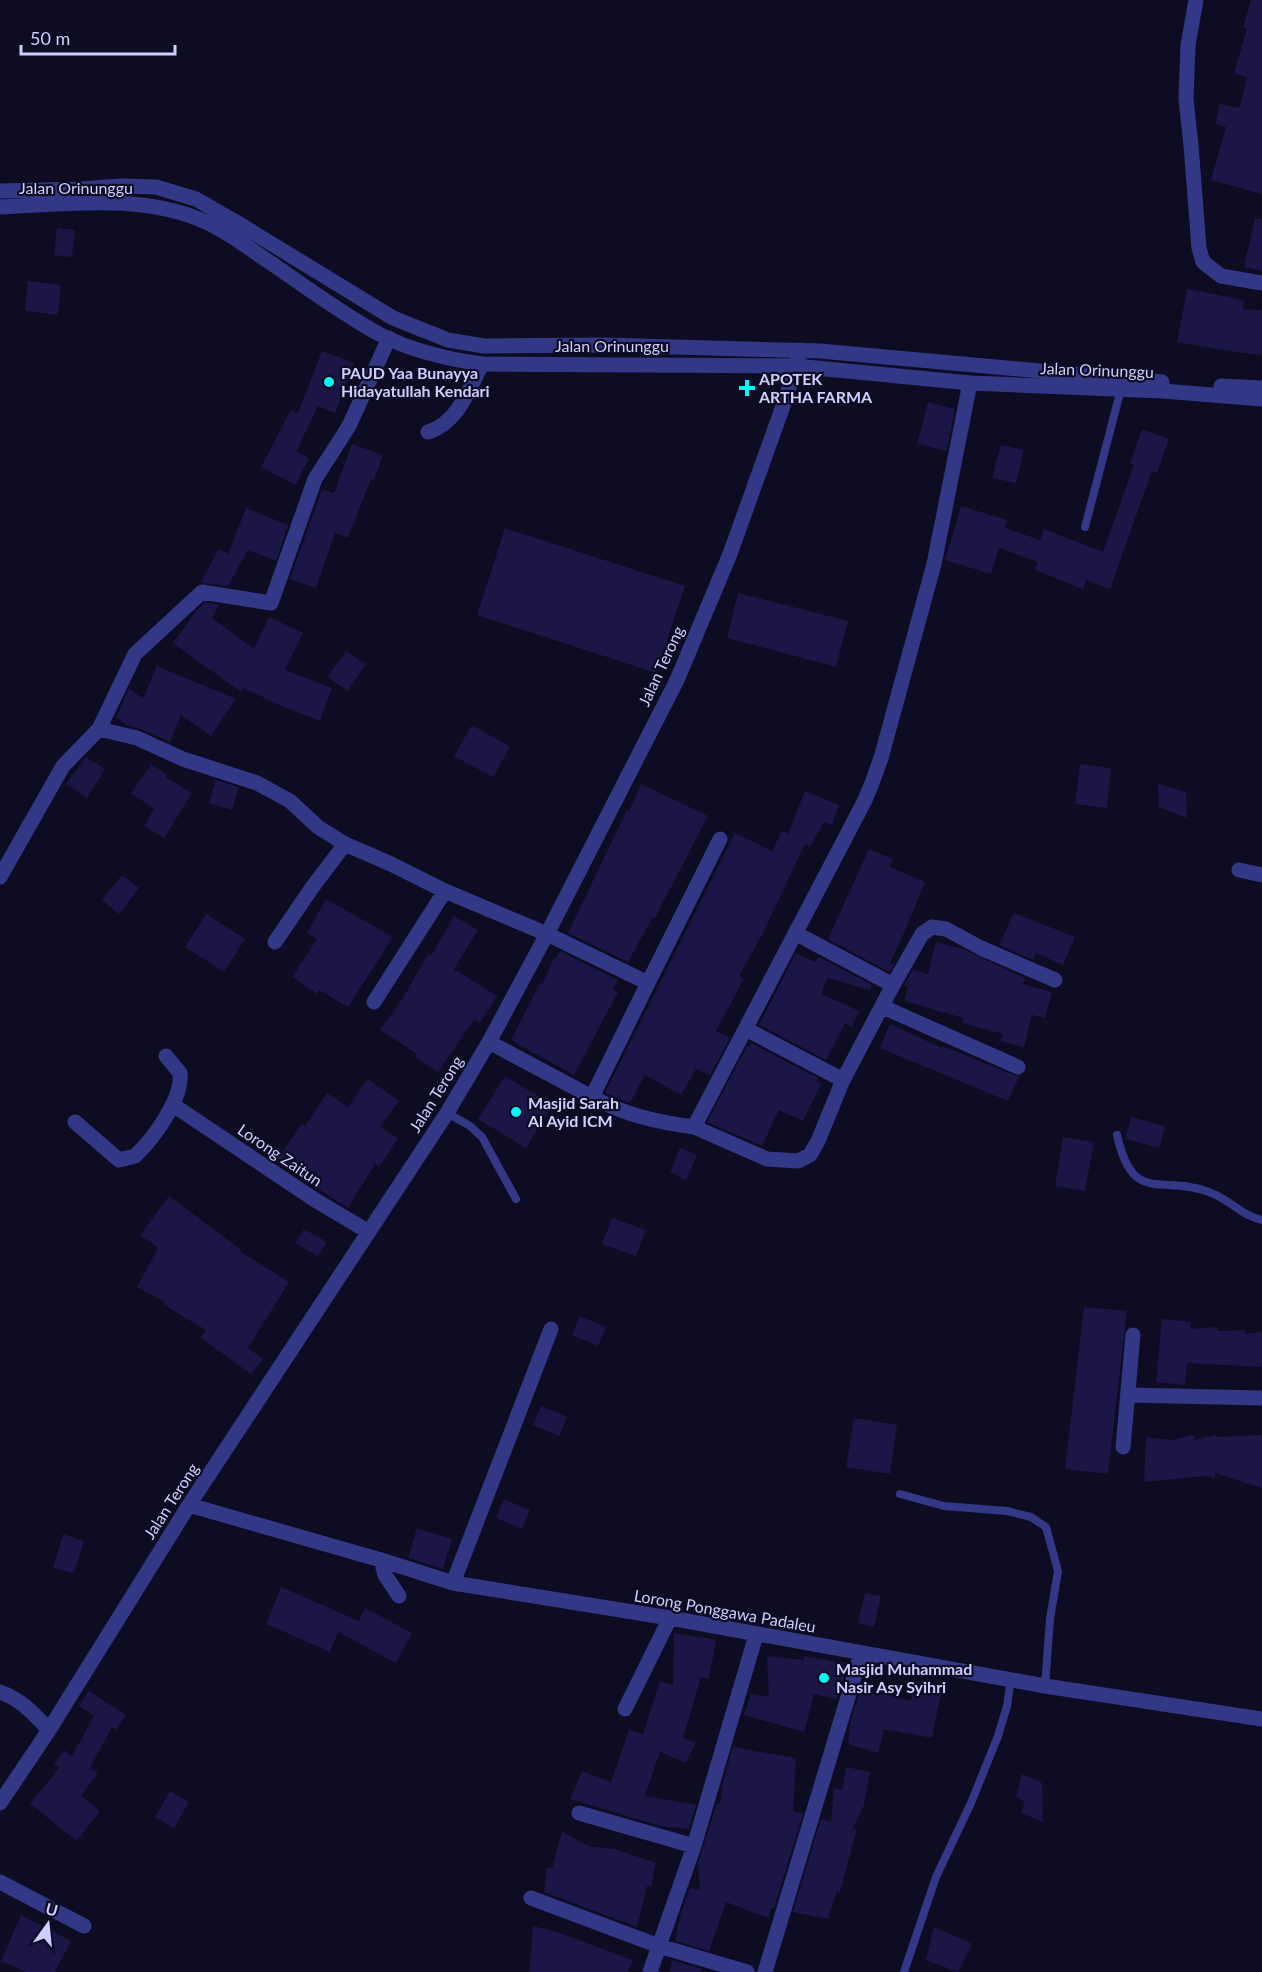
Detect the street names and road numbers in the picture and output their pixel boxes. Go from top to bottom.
street label: Jalan Orinunggu [19,178,133,197]
street label: Jalan Orinunggu [555,336,669,355]
street label: Jalan Orinunggu [1040,358,1154,381]
street label: Jalan Terong [634,623,687,709]
street label: Jalan Terong [405,1052,467,1135]
street label: Lorong Zaitun [235,1119,326,1190]
street label: Jalan Terong [139,1459,202,1542]
street label: Lorong Ponggawa Padaleu [633,1585,817,1636]

